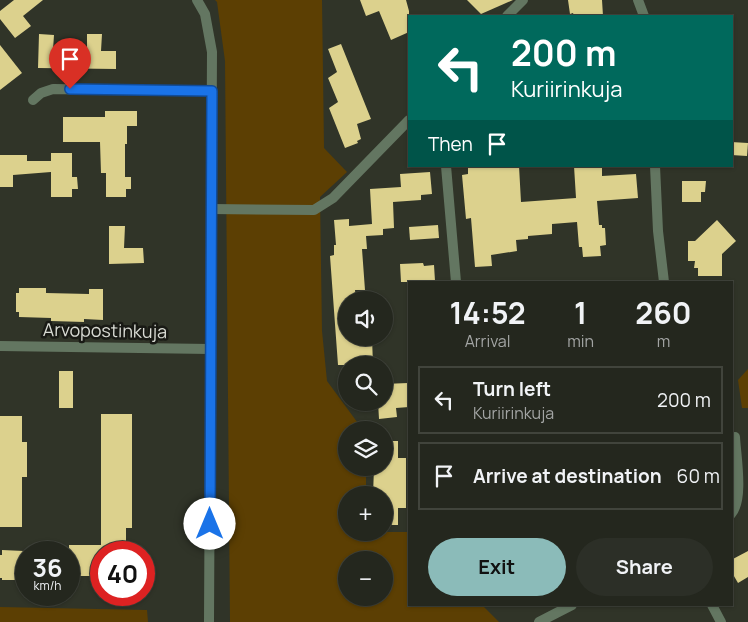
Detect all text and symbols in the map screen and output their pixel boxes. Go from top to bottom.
text: 200 m [511,29,616,77]
icon: left [428,35,493,100]
pin [49,38,91,89]
icon: arrive [56,45,84,73]
text: Kuriirinkuja [511,74,622,104]
icon: arrive [483,130,511,158]
text: Then [428,131,473,157]
map controls [338,291,393,606]
button: sound [338,291,393,346]
text: 14:52 [449,292,526,333]
text: 1 [574,292,587,333]
text: 260 [635,292,692,333]
street label: Arvopostinkuja [43,317,167,343]
text: Arrival [465,330,510,352]
text: min [567,330,594,352]
text: m [657,330,670,352]
button: search [338,356,393,411]
text: Turn left [473,376,551,402]
icon: left [430,386,458,414]
text: 200 m [657,387,711,413]
text: Kuriirinkuja [473,402,554,424]
button: layers [338,421,393,476]
icon: arrive [430,462,458,490]
text: Arrive at destination [473,463,662,489]
text: 60 m [677,463,720,489]
button: + [338,486,393,541]
position arrow [183,497,235,549]
button: Exit [428,538,566,596]
button: Share [576,538,713,596]
speed limit sign: 40 [90,541,155,606]
text: 36 [32,550,63,585]
button: − [338,551,393,606]
text: km/h [34,577,61,594]

